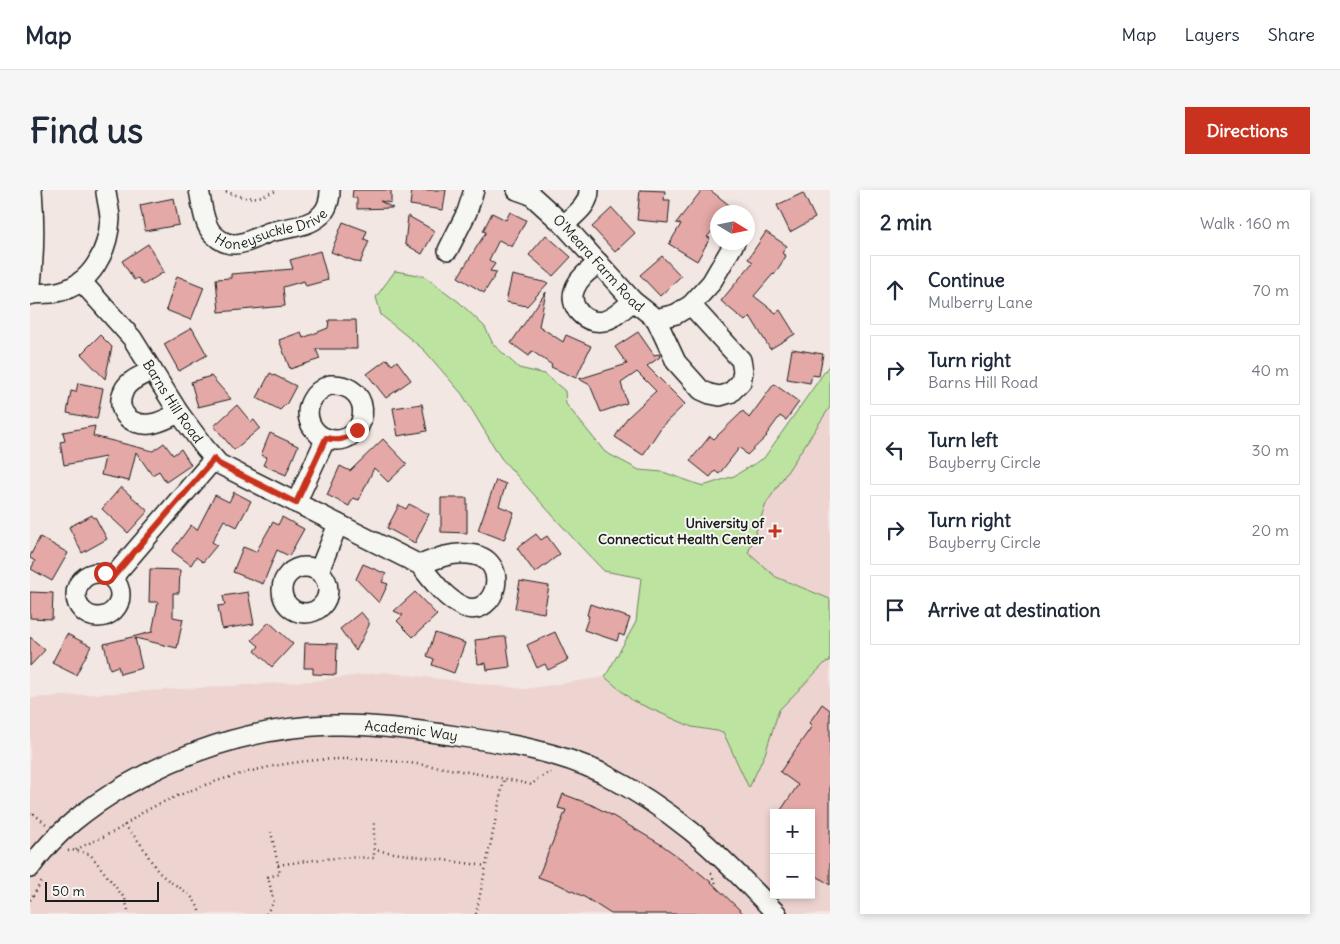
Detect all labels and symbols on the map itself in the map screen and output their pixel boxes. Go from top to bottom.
street label: Honeysuckle Drive [211,205,331,253]
north arrow [710,205,755,250]
street label: O'Meara Farm Road [549,210,648,316]
street label: Barns Hill Road [139,356,207,447]
route end [346,419,369,442]
place label: University of Connecticut Health Center [598,514,765,548]
marker: University of Connecticut Health Center [768,524,782,538]
route start [94,562,117,585]
street label: Academic Way [364,716,459,745]
scale bar [45,879,159,902]

